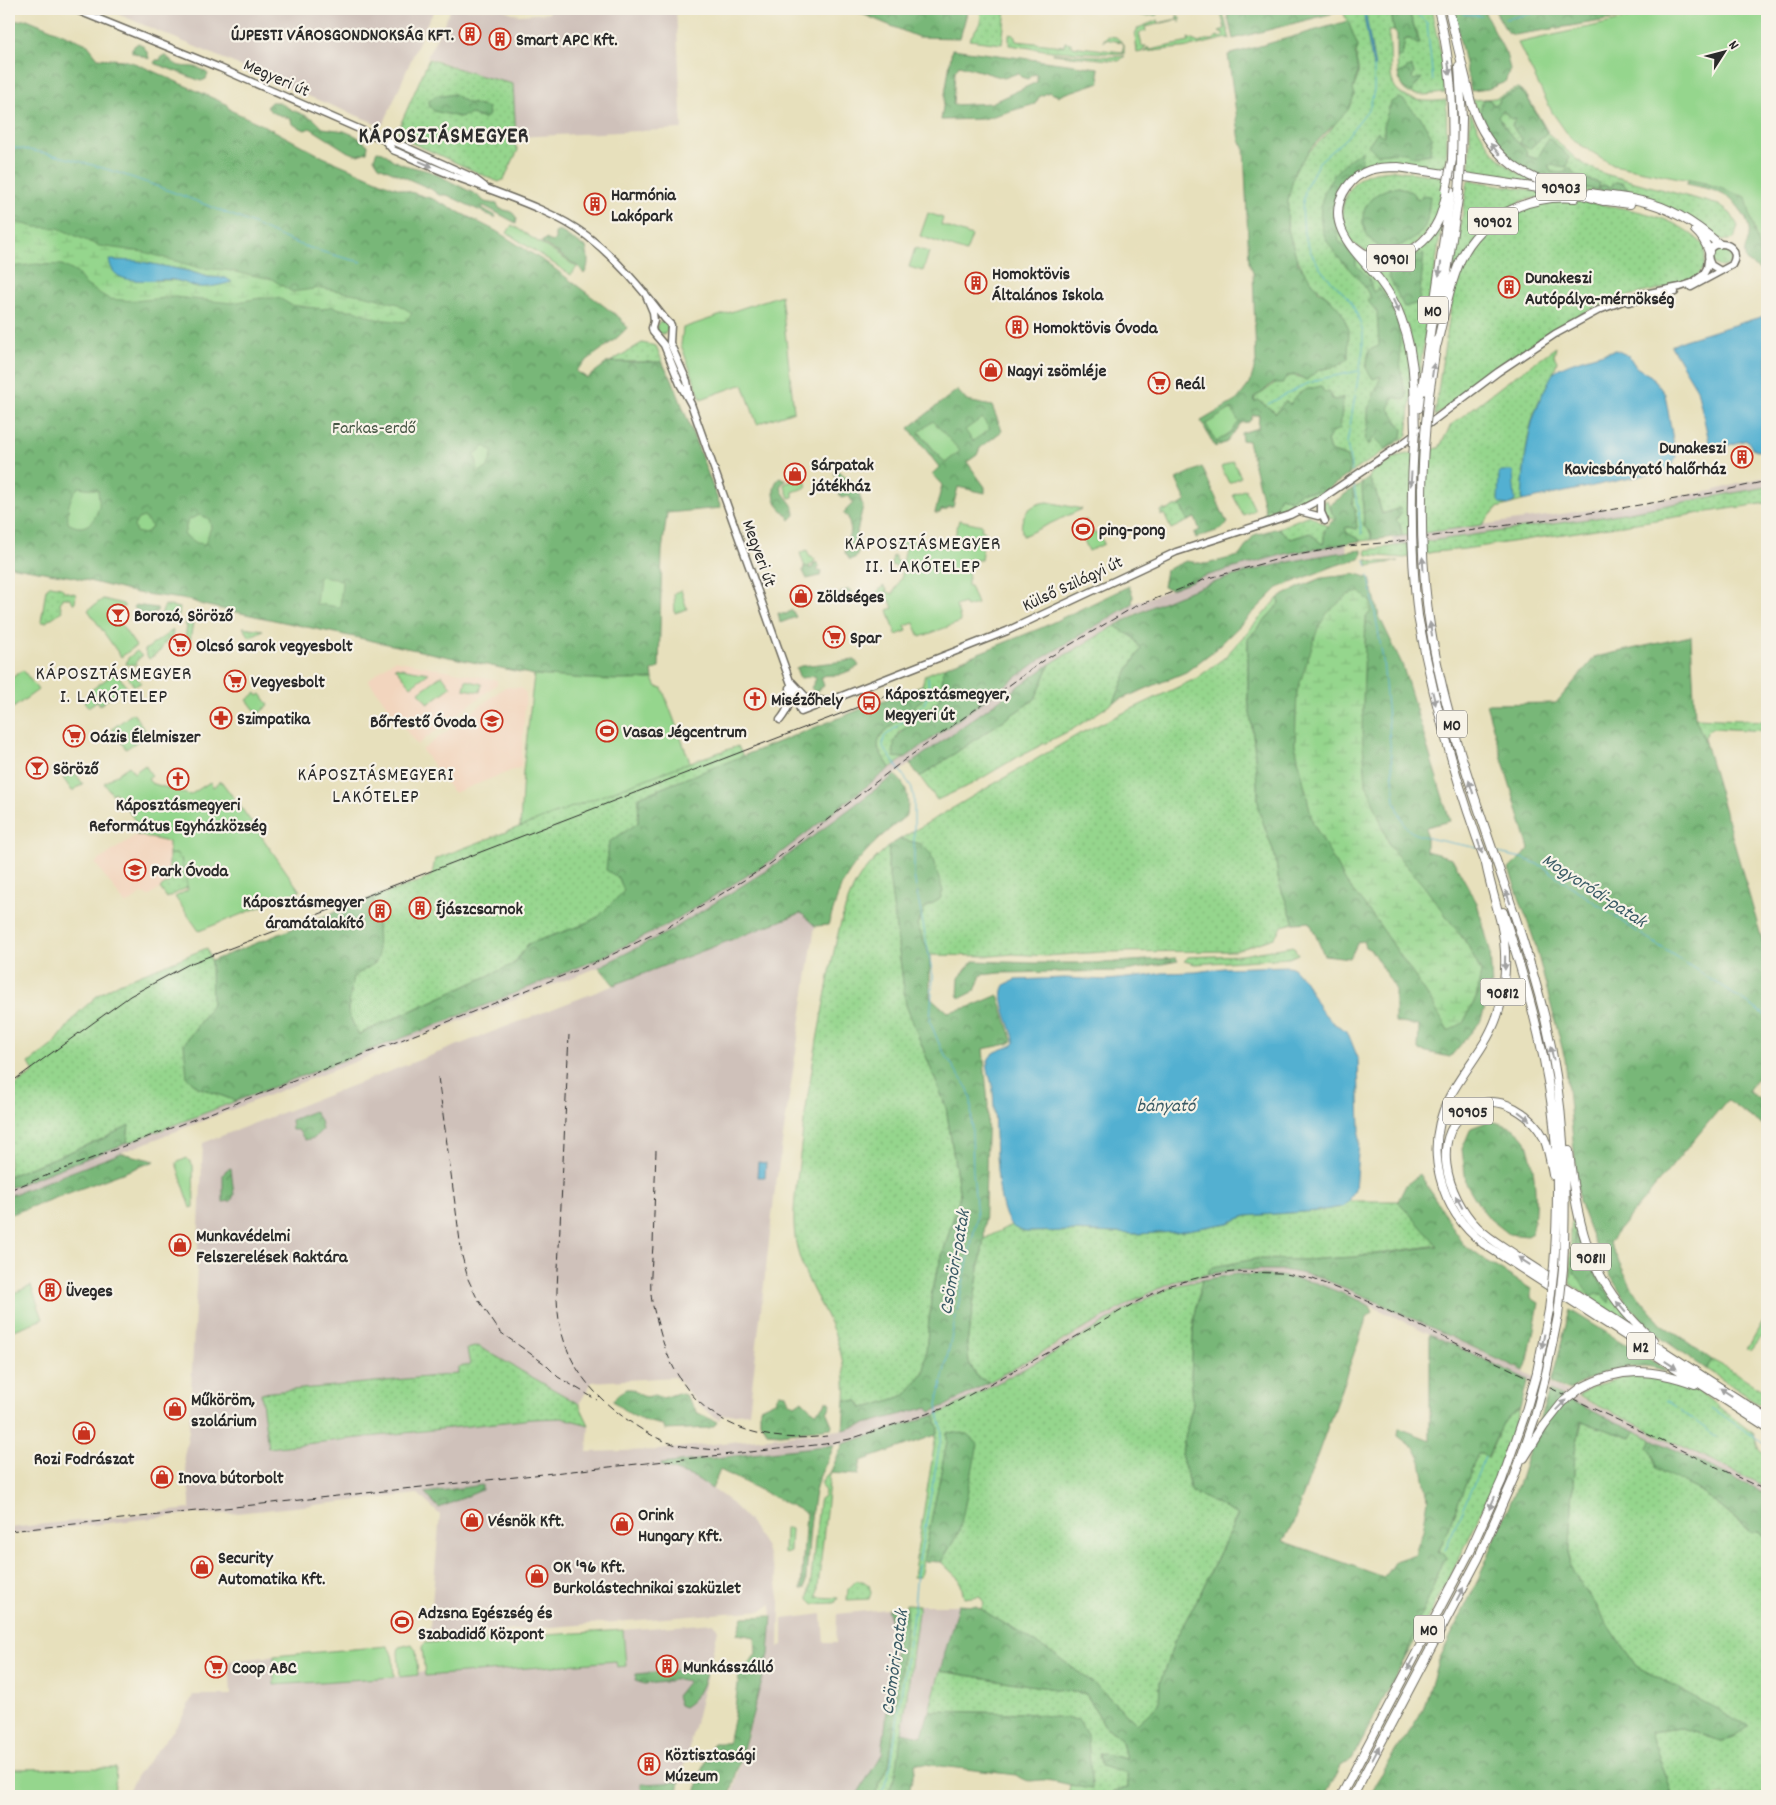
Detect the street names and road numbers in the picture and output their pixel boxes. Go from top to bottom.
street label: Megyeri út [239,54,313,105]
road number: 90903 [1536,173,1586,200]
road number: 90902 [1468,208,1518,235]
road number: 90901 [1367,244,1415,272]
road number: M0 [1418,296,1448,324]
street label: Megyeri út [734,517,781,591]
street label: Külső Szilágyi út [1019,551,1128,620]
road number: M0 [1437,711,1467,738]
road number: 90812 [1480,979,1526,1006]
road number: 90905 [1443,1098,1493,1124]
road number: 90811 [1571,1244,1611,1270]
road number: M2 [1627,1332,1655,1360]
road number: M0 [1414,1616,1444,1642]

